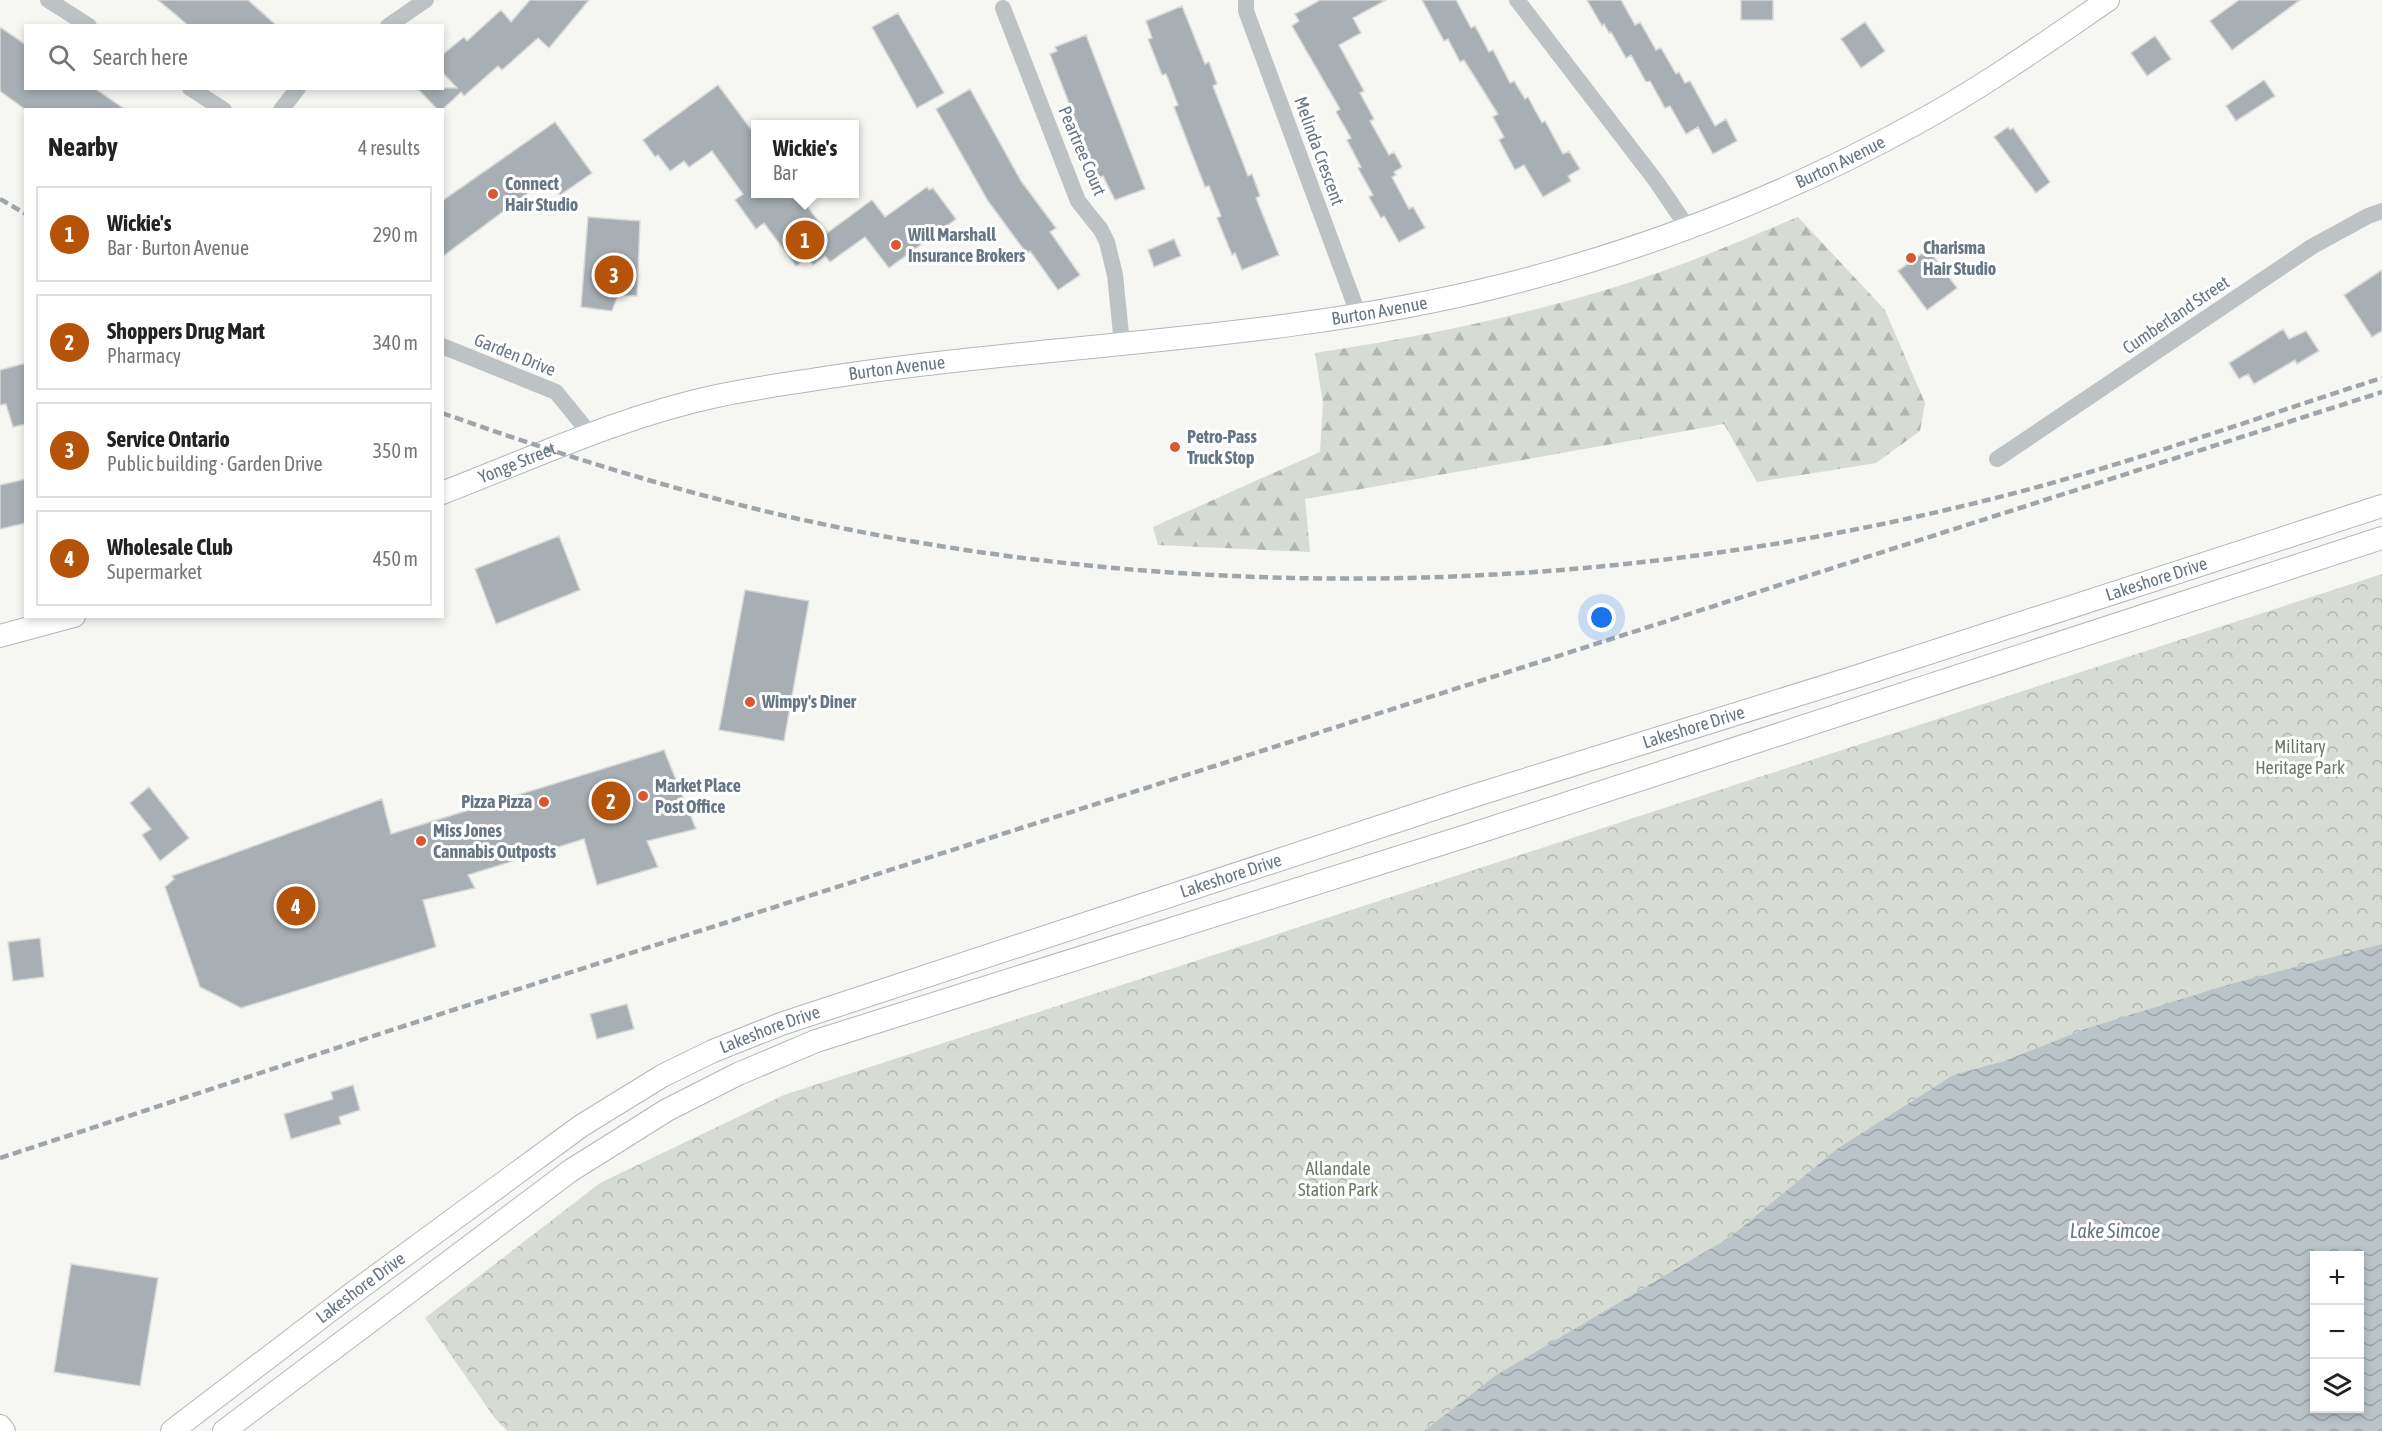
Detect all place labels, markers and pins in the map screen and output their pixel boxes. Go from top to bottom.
place label: Connect Hair Studio [505,173,578,215]
marker: Connect Hair Studio [486,187,500,201]
pin: 1 [786,218,824,262]
place label: Will Marshall Insurance Brokers [907,224,1026,266]
place label: Charisma Hair Studio [1923,237,1996,279]
marker: Will Marshall Insurance Brokers [889,238,903,252]
marker: Charisma Hair Studio [1904,251,1918,265]
pin: 3 [594,252,634,298]
place label: Petro-Pass Truck Stop [1187,426,1257,468]
marker: Petro-Pass Truck Stop [1168,440,1182,454]
place label: Wimpy's Diner [761,691,857,712]
marker: Wimpy's Diner [743,695,757,709]
place label: Market Place Post Office [655,775,741,817]
pin: 2 [592,778,630,824]
marker: Market Place Post Office [636,789,650,803]
place label: Pizza Pizza [461,791,532,812]
marker: Pizza Pizza [537,795,551,809]
place label: Miss Jones Cannabis Outposts [433,820,557,862]
marker: Miss Jones Cannabis Outposts [414,834,428,848]
pin: 4 [276,884,316,928]

